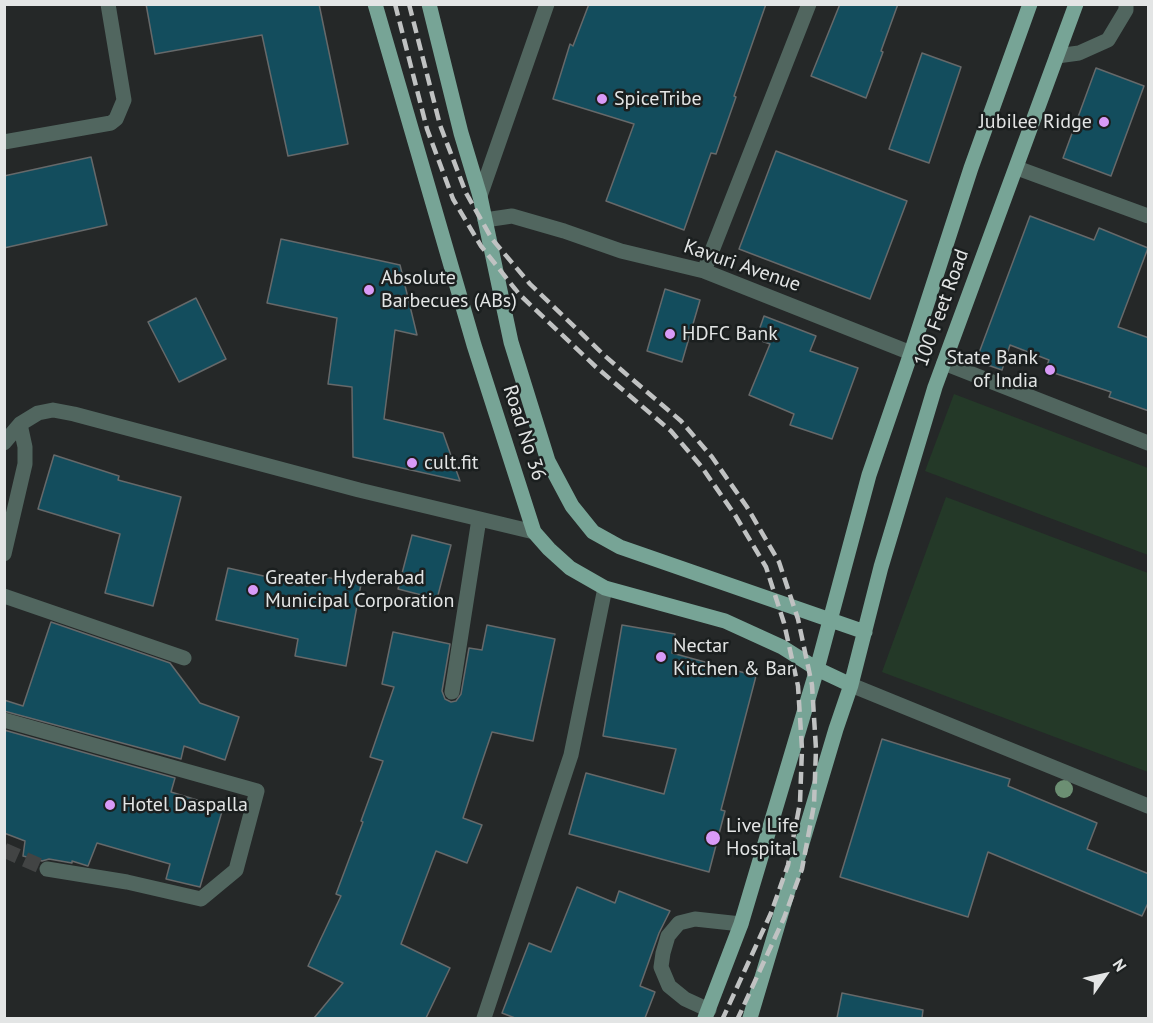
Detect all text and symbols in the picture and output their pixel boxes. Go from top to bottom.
place label: SpiceTribe [614,87,702,111]
marker: SpiceTribe [595,92,609,106]
place label: Jubilee Ridge [979,110,1092,134]
marker: Jubilee Ridge [1097,115,1111,129]
street label: Kavuri Avenue [680,235,804,297]
street label: 100 Feet Road [910,246,974,370]
place label: Absolute Barbecues (ABs) [381,266,517,313]
marker: Absolute Barbecues (ABs) [362,283,376,297]
place label: HDFC Bank [682,322,778,346]
marker: HDFC Bank [663,327,677,341]
place label: State Bank of India [947,346,1038,393]
marker: State Bank of India [1043,363,1057,377]
street label: Road No 36 [497,382,551,484]
place label: cult.fit [424,451,479,475]
marker: cult.fit [405,456,419,470]
place label: Greater Hyderabad Municipal Corporation [265,566,454,613]
marker: Greater Hyderabad Municipal Corporation [246,583,260,597]
place label: Nectar Kitchen & Bar [673,634,794,681]
marker: Nectar Kitchen & Bar [654,650,668,664]
place label: Hotel Daspalla [122,793,248,817]
marker: Hotel Daspalla [103,798,117,812]
place label: Live Life Hospital [726,814,799,861]
marker: Live Life Hospital [704,829,722,847]
north arrow [1075,945,1135,1005]
text: N [1109,955,1131,975]

